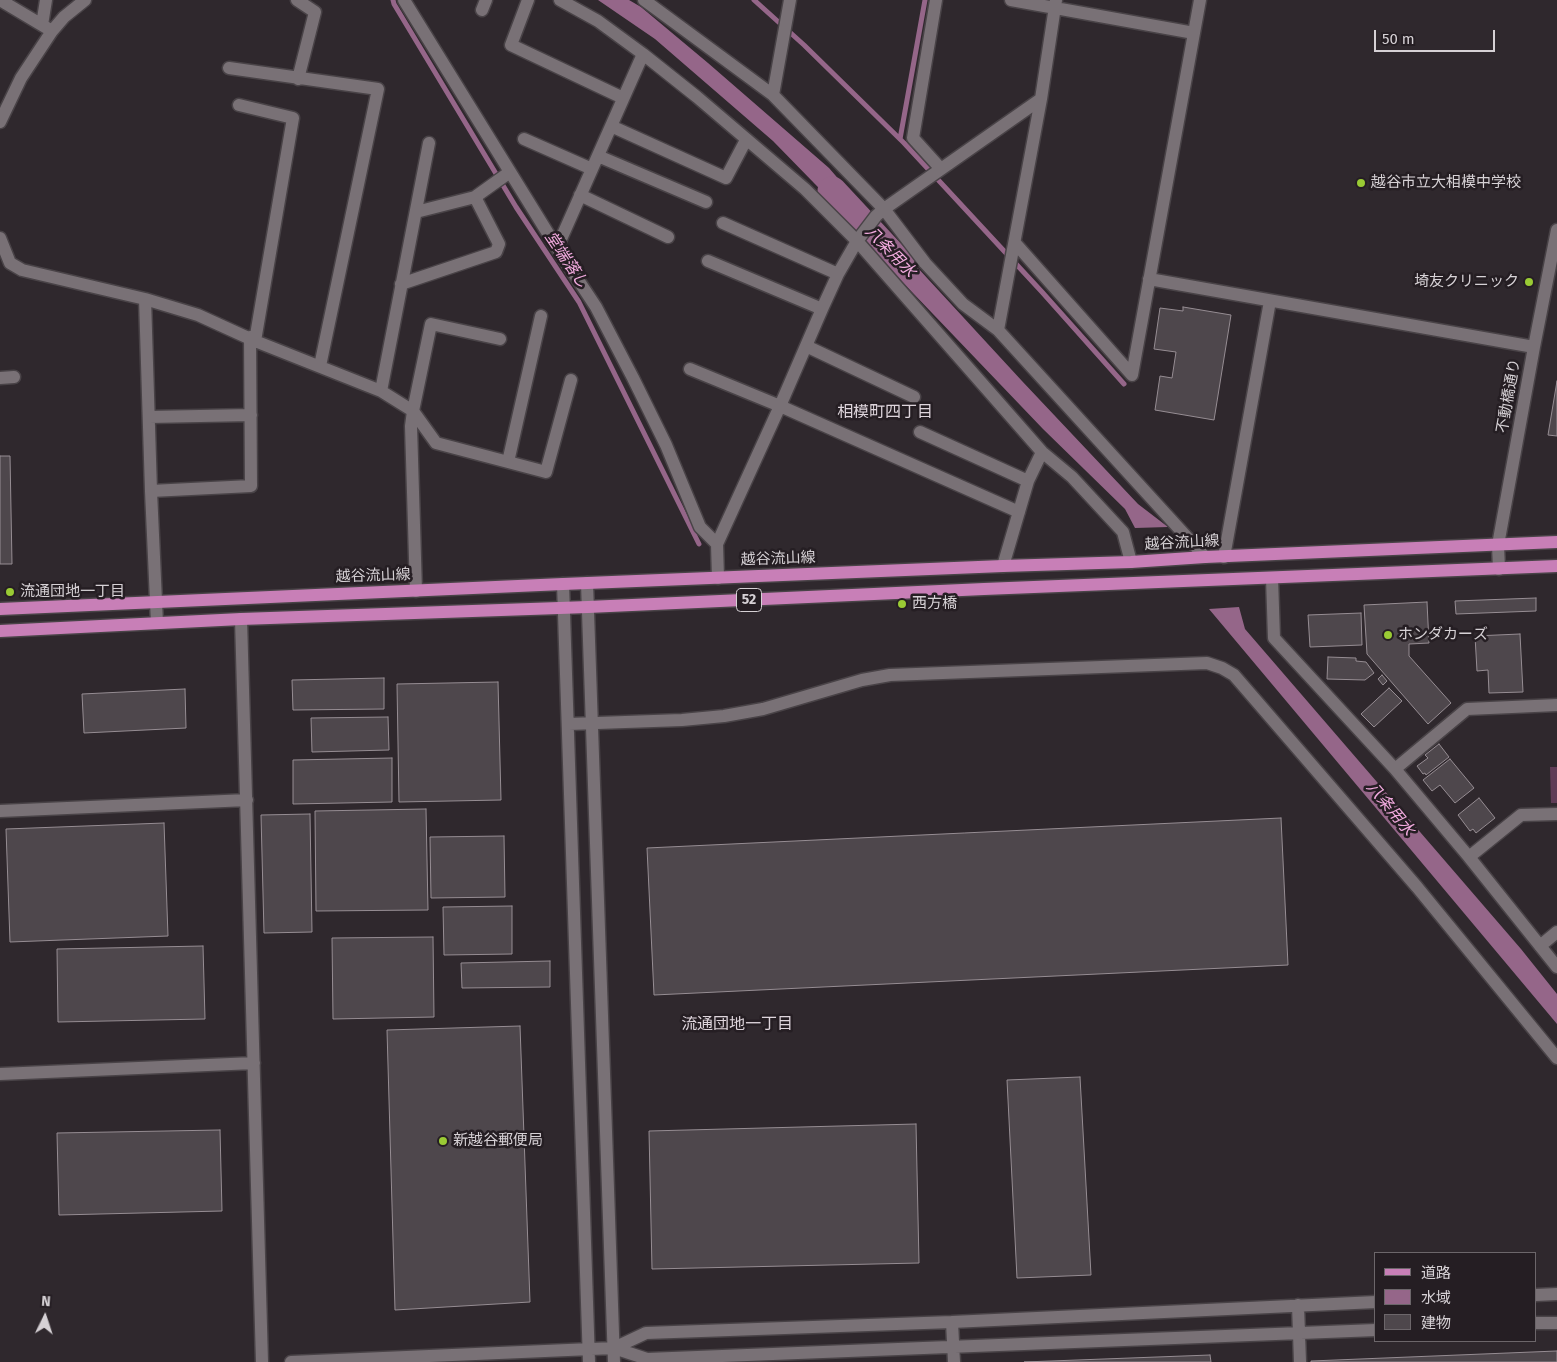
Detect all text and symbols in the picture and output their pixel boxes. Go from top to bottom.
scale bar [1377,20,1498,52]
text: 50 m [1382,30,1415,48]
place label: 越谷市立大相模中学校 [1371,174,1521,192]
marker: 越谷市立大相模中学校 [1355,177,1367,189]
water label: 八条用水 [861,222,919,282]
water label: 堂端落し [540,228,592,292]
place label: 埼友クリニック [1414,273,1519,291]
marker: 埼友クリニック [1523,276,1535,288]
street label: 不動橋通り [1494,358,1524,434]
district label: 相模町四丁目 [837,403,933,423]
street label: 越谷流山線 [1144,532,1220,554]
street label: 越谷流山線 [740,549,816,569]
street label: 越谷流山線 [335,566,411,586]
place label: 流通団地一丁目 [20,583,125,601]
marker: 流通団地一丁目 [4,586,16,598]
road number: 52 [736,588,762,612]
place label: 西方橋 [912,595,957,613]
marker: 西方橋 [896,598,908,610]
place label: ホンダカーズ [1398,626,1488,644]
marker: ホンダカーズ [1382,629,1394,641]
water label: 八条用水 [1362,778,1418,840]
district label: 流通団地一丁目 [681,1015,793,1035]
place label: 新越谷郵便局 [453,1132,543,1150]
marker: 新越谷郵便局 [437,1135,449,1147]
legend [1374,1252,1537,1342]
text: 道路 [1421,1264,1451,1282]
text: 水域 [1421,1289,1451,1307]
north arrow [20,1292,70,1342]
text: N [41,1293,51,1310]
text: 建物 [1421,1314,1451,1332]

